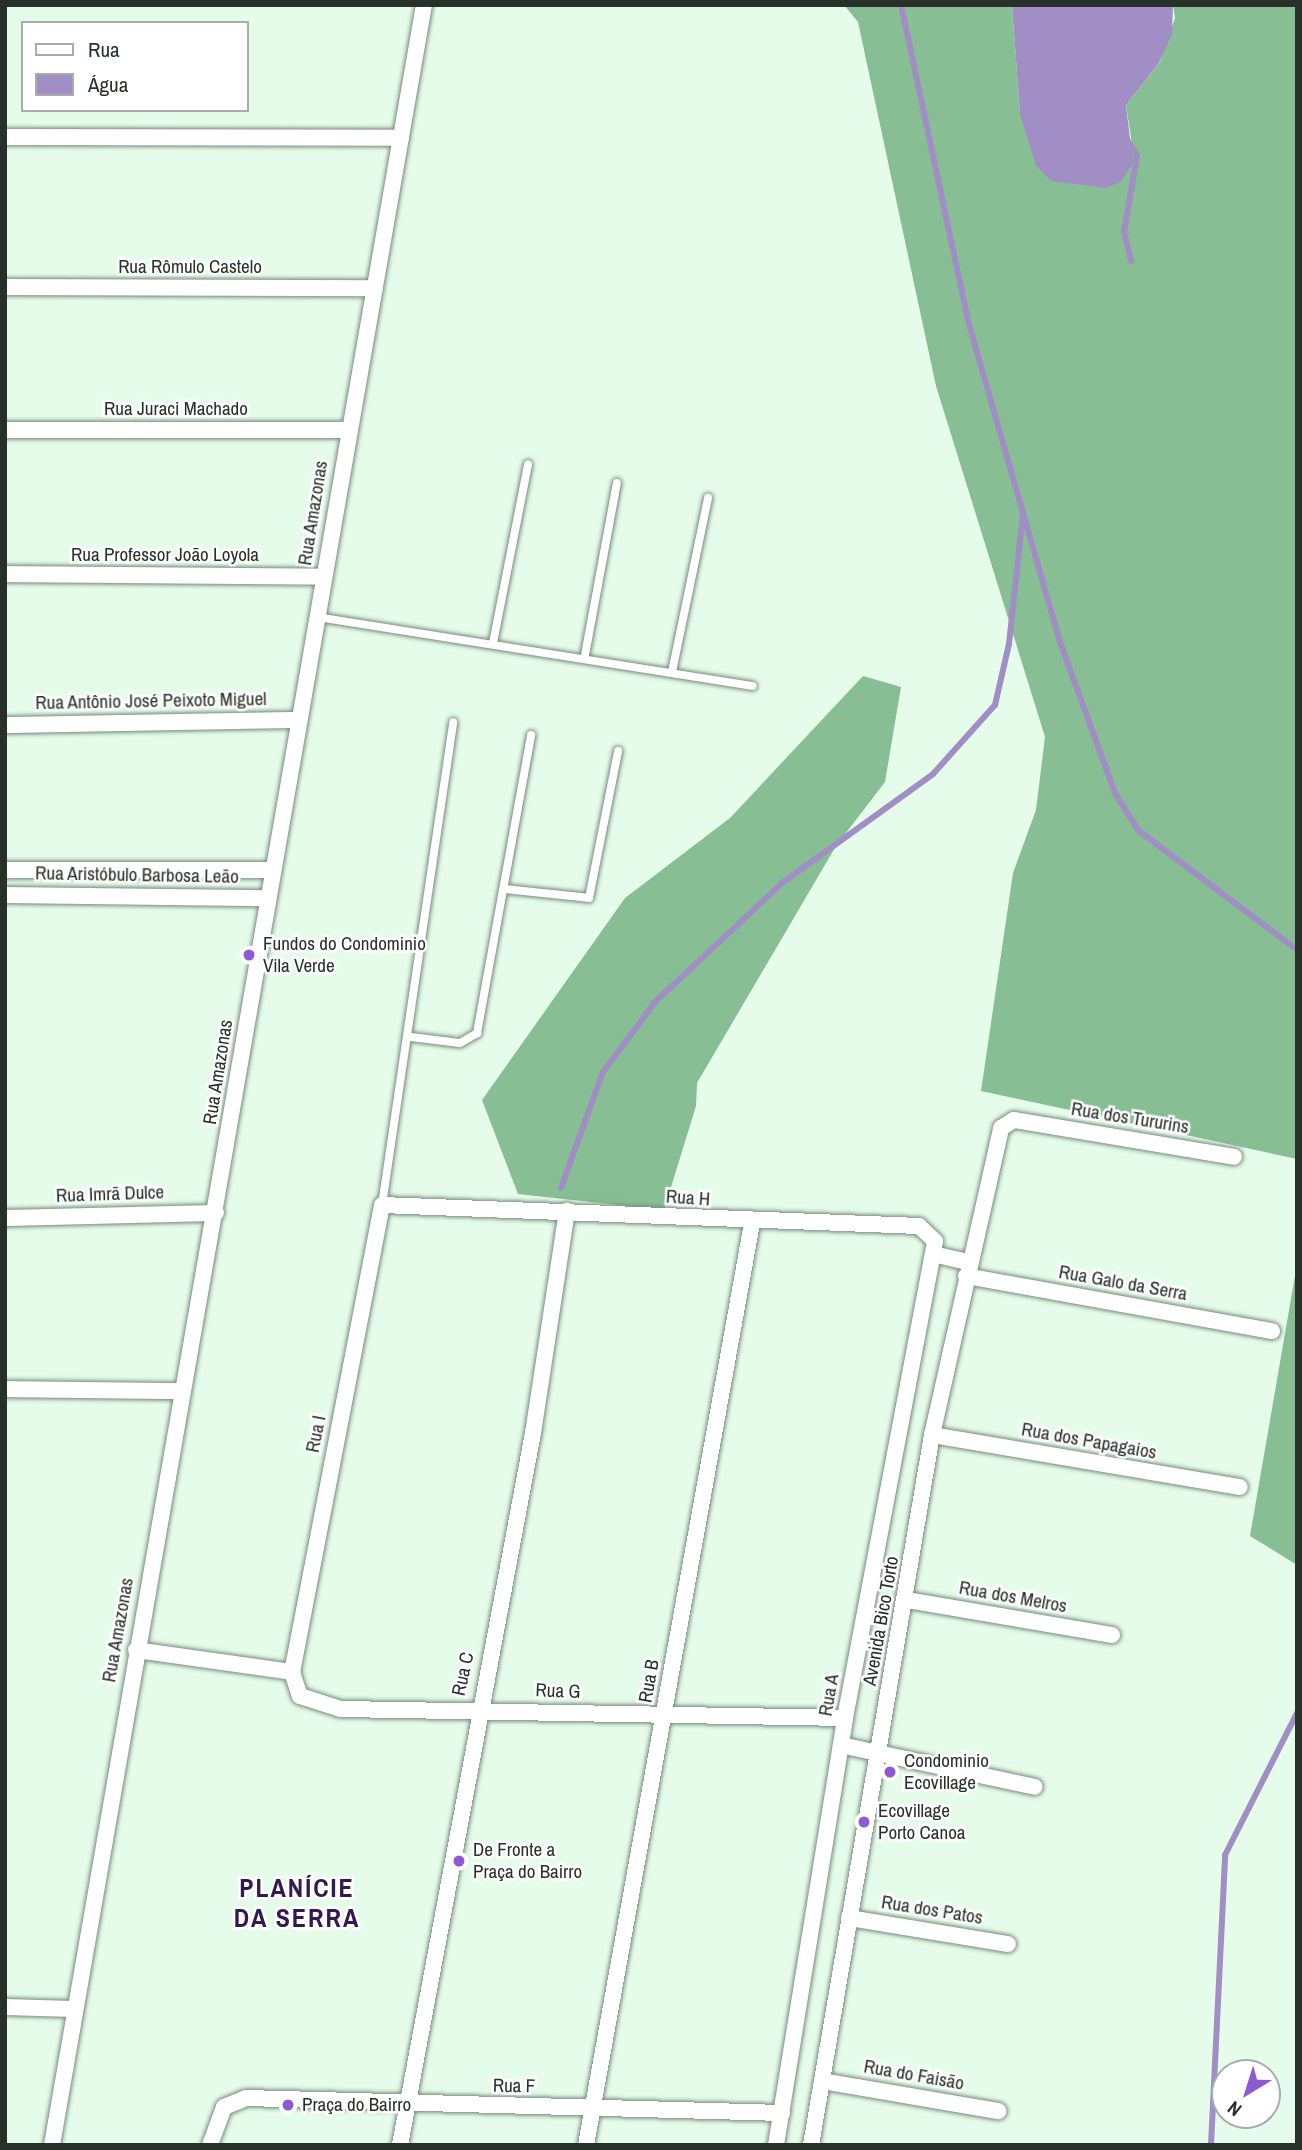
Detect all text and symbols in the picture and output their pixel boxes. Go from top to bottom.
legend [21,21,248,112]
text: Rua [88,35,120,64]
text: Água [88,70,128,99]
street label: Rua Rômulo Castelo [118,256,262,278]
street label: Rua Juraci Machado [104,398,248,420]
street label: Rua Amazonas [293,459,333,567]
street label: Rua Professor João Loyola [71,544,259,566]
street label: Rua Antônio José Peixoto Miguel [35,688,267,714]
street label: Rua Aristóbulo Barbosa Leão [35,862,239,888]
place label: Fundos do Condominio Vila Verde [263,933,426,977]
marker: Fundos do Condominio Vila Verde [241,947,257,963]
street label: Rua Amazonas [198,1018,238,1126]
street label: Rua dos Tururins [1069,1097,1191,1139]
street label: Rua Imrã Dulce [56,1181,164,1207]
street label: Rua H [665,1185,711,1211]
street label: Rua Galo da Serra [1057,1260,1189,1306]
street label: Rua I [301,1414,331,1454]
street label: Rua dos Papagaios [1020,1418,1158,1464]
street label: Avenida Bico Torto [858,1554,904,1688]
street label: Rua Amazonas [98,1576,138,1684]
street label: Rua dos Melros [957,1576,1069,1618]
street label: Rua C [447,1650,479,1698]
street label: Rua B [634,1658,664,1704]
street label: Rua A [814,1672,844,1718]
street label: Rua G [535,1679,581,1703]
place label: Condominio Ecovillage [904,1750,989,1794]
marker: Condominio Ecovillage [882,1764,898,1780]
place label: Ecovillage Porto Canoa [878,1800,965,1844]
marker: Ecovillage Porto Canoa [856,1814,872,1830]
place label: De Fronte a Praça do Bairro [473,1839,582,1883]
marker: De Fronte a Praça do Bairro [451,1853,467,1869]
district label: PLANÍCIE DA SERRA [234,1872,360,1934]
street label: Rua dos Patos [880,1891,984,1929]
street label: Rua do Faisão [862,2055,966,2095]
north arrow [1211,2059,1281,2129]
street label: Rua F [493,2074,535,2098]
place label: Praça do Bairro [302,2094,411,2116]
text: N [1222,2095,1247,2123]
marker: Praça do Bairro [280,2097,296,2113]

